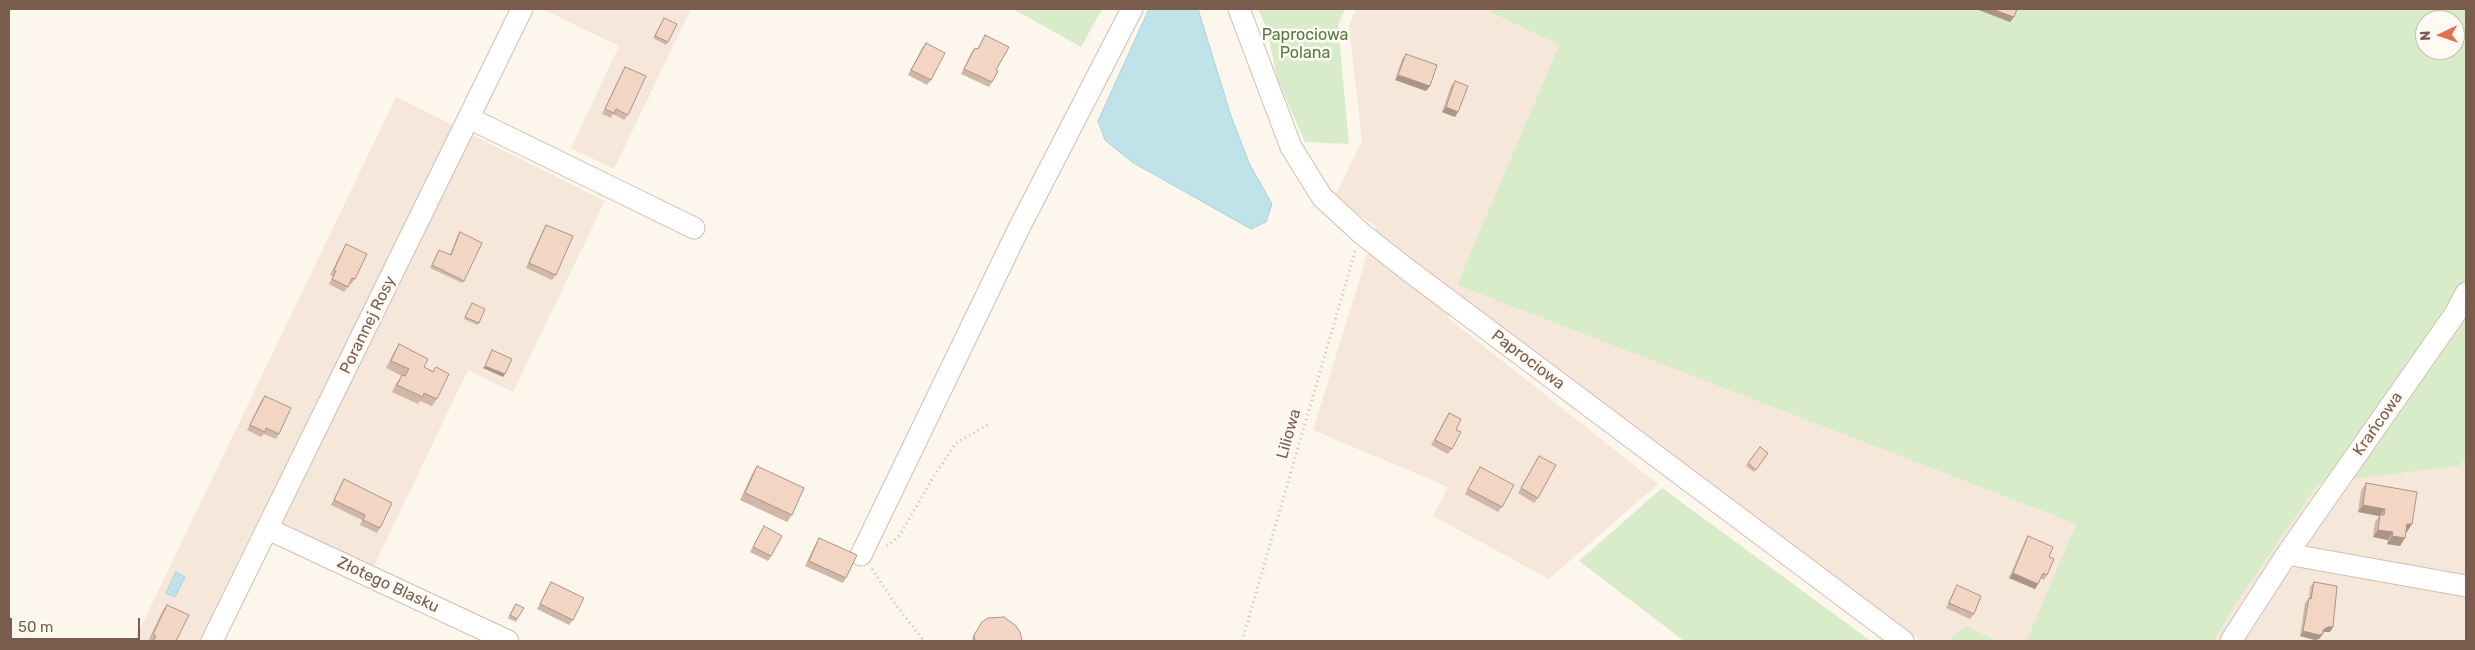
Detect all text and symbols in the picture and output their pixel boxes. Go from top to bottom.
north arrow [2415,10,2465,60]
park label: Paprociowa Polana [1262,25,1348,63]
text: N [2417,30,2434,41]
street label: Porannej Rosy [336,273,400,377]
street label: Paprociowa [1488,326,1568,394]
street label: Krańcowa [2349,388,2407,460]
street label: Liliowa [1273,407,1305,461]
street label: Złotego Blasku [334,553,442,617]
scale bar [12,608,142,640]
text: 50 m [18,618,53,636]

